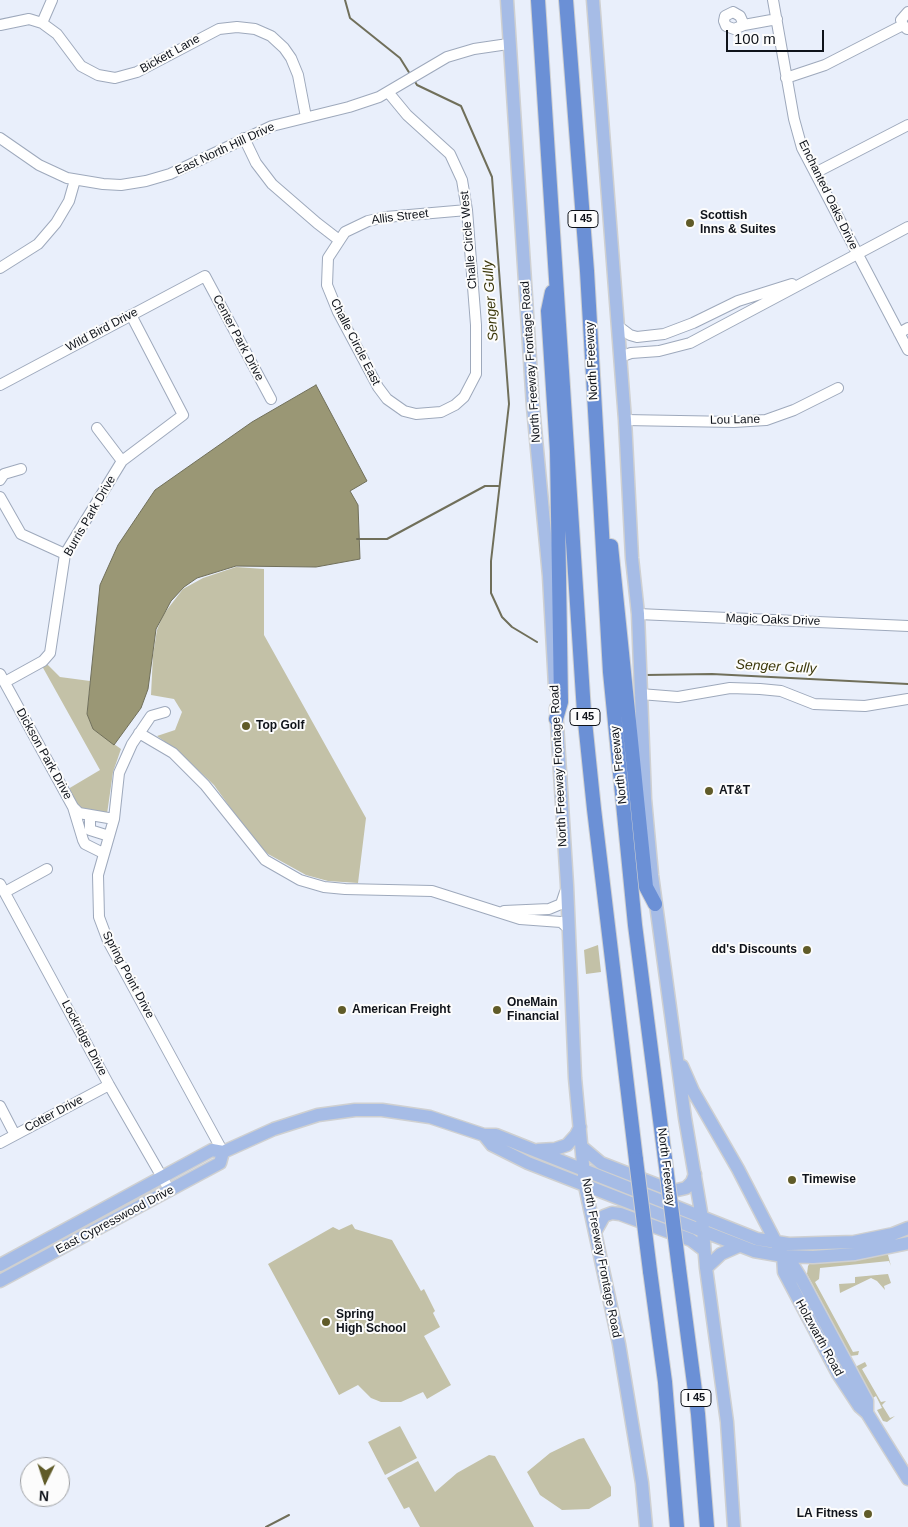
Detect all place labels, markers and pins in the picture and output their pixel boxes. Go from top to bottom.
place label: Scottish Inns & Suites [700,209,776,237]
marker: Scottish Inns & Suites [684,217,696,229]
place label: Top Golf [256,719,304,733]
marker: Top Golf [240,720,252,732]
place label: AT&T [719,784,750,798]
marker: AT&T [703,785,715,797]
place label: dd's Discounts [711,943,797,957]
marker: dd's Discounts [801,944,813,956]
place label: OneMain Financial [507,996,559,1024]
place label: American Freight [352,1003,451,1017]
marker: American Freight [336,1004,348,1016]
marker: OneMain Financial [491,1004,503,1016]
place label: Timewise [802,1173,856,1187]
marker: Timewise [786,1174,798,1186]
place label: Spring High School [336,1308,406,1336]
marker: Spring High School [320,1316,332,1328]
place label: LA Fitness [797,1507,858,1521]
marker: LA Fitness [862,1508,874,1520]

